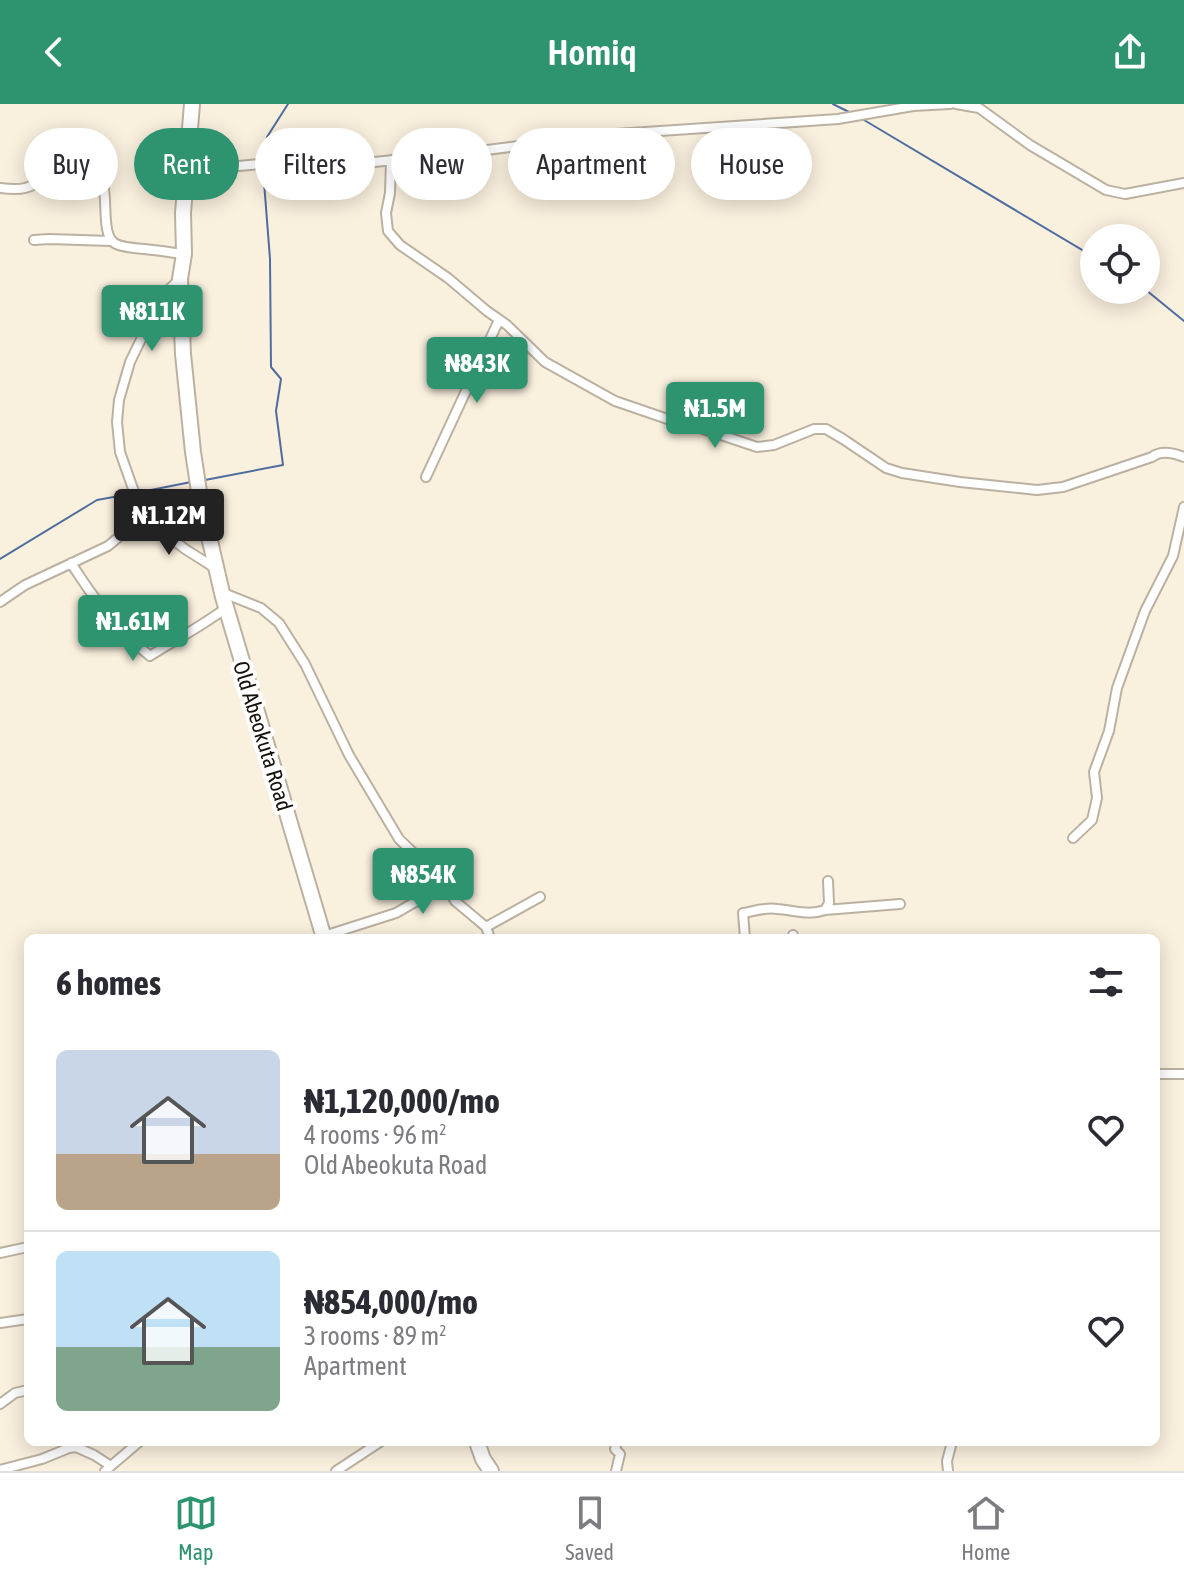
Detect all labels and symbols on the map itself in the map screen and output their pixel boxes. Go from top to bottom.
pin: ₦811K [96,285,208,353]
pin: ₦843K [421,337,533,405]
pin: ₦1.5M [659,382,771,450]
pin: ₦1.12M [104,489,234,557]
pin: ₦1.61M [68,595,198,663]
street label: Old Abeokuta Road [228,658,298,814]
pin: ₦854K [367,848,479,916]

